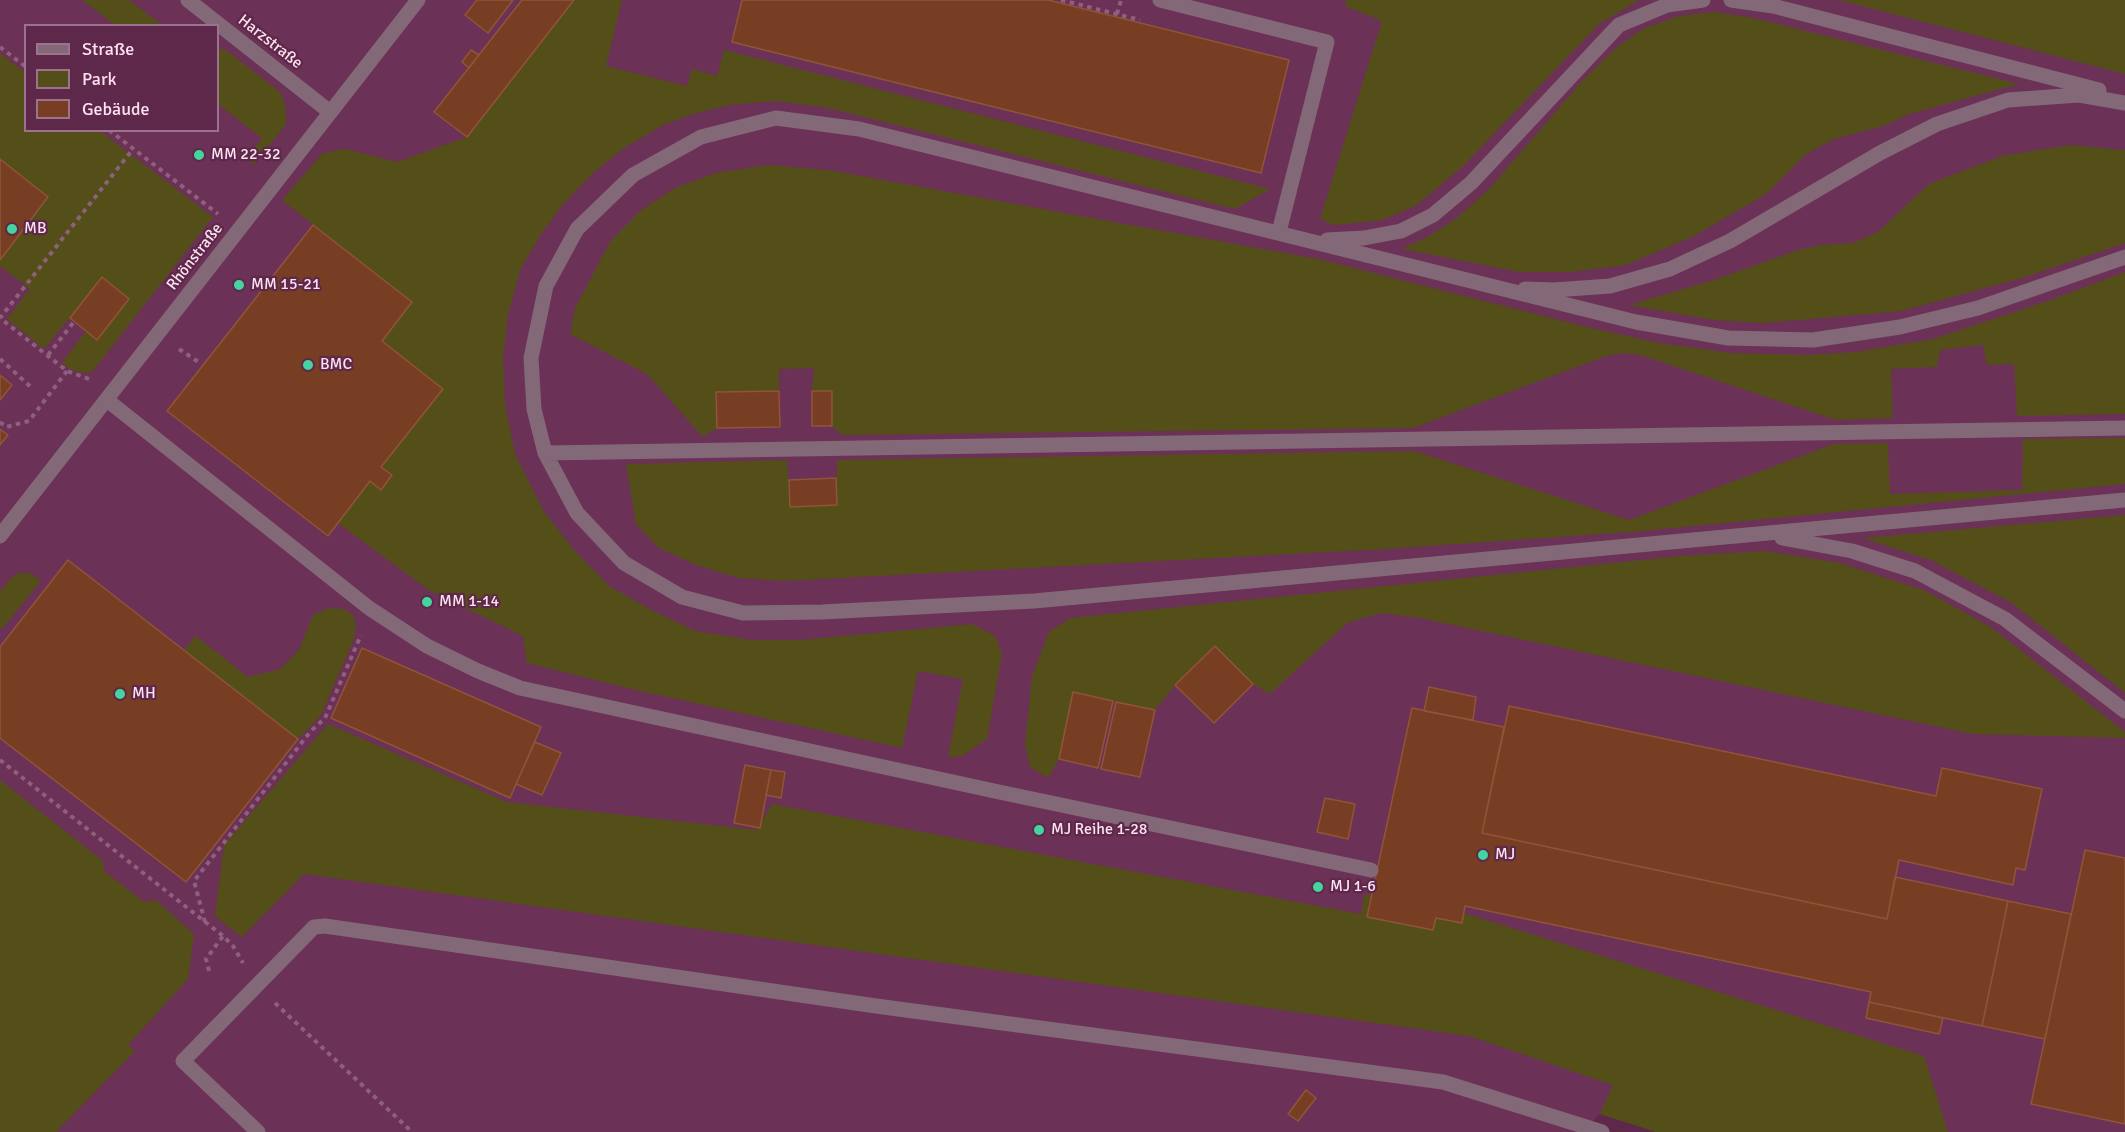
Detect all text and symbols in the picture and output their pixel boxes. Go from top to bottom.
street label: Harzstraße [234,11,306,73]
legend [24,24,219,132]
text: Straße [82,38,134,60]
text: Park [82,68,117,90]
text: Gebäude [82,98,150,120]
place label: MM 22-32 [211,145,281,165]
marker: MM 22-32 [192,148,206,162]
place label: MB [24,219,47,239]
street label: Rhönstraße [163,220,227,294]
marker: MB [5,222,19,236]
place label: MM 15-21 [251,275,321,295]
marker: MM 15-21 [232,278,246,292]
place label: BMC [320,355,352,375]
marker: BMC [301,358,315,372]
place label: MM 1-14 [439,592,499,612]
marker: MM 1-14 [420,595,434,609]
place label: MH [132,684,156,704]
marker: MH [113,687,127,701]
place label: MJ Reihe 1-28 [1051,820,1147,840]
marker: MJ Reihe 1-28 [1032,823,1046,837]
place label: MJ [1495,845,1515,865]
marker: MJ [1476,848,1490,862]
place label: MJ 1-6 [1330,877,1376,897]
marker: MJ 1-6 [1311,880,1325,894]

